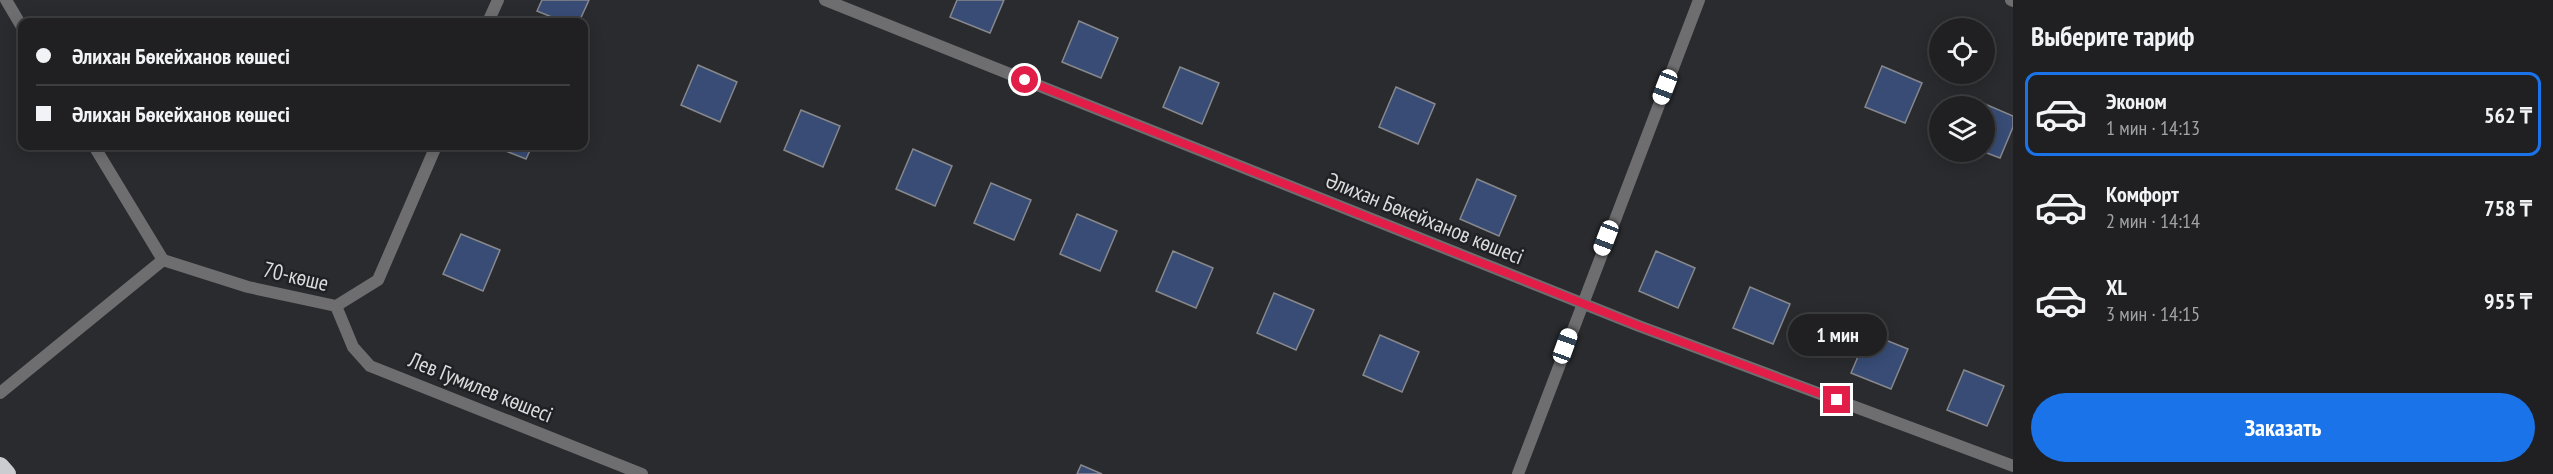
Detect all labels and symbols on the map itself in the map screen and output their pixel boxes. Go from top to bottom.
route start [1011,66,1038,93]
car [1650,67,1680,107]
street label: Әлихан Бөкейханов көшесі [1322,166,1528,270]
car [1591,218,1621,258]
street label: 70-көше [261,255,331,297]
callout: 1 мин [1788,313,1886,355]
car [1550,326,1580,366]
street label: Лев Гумилев көшесі [404,345,557,429]
route end [1823,386,1850,413]

